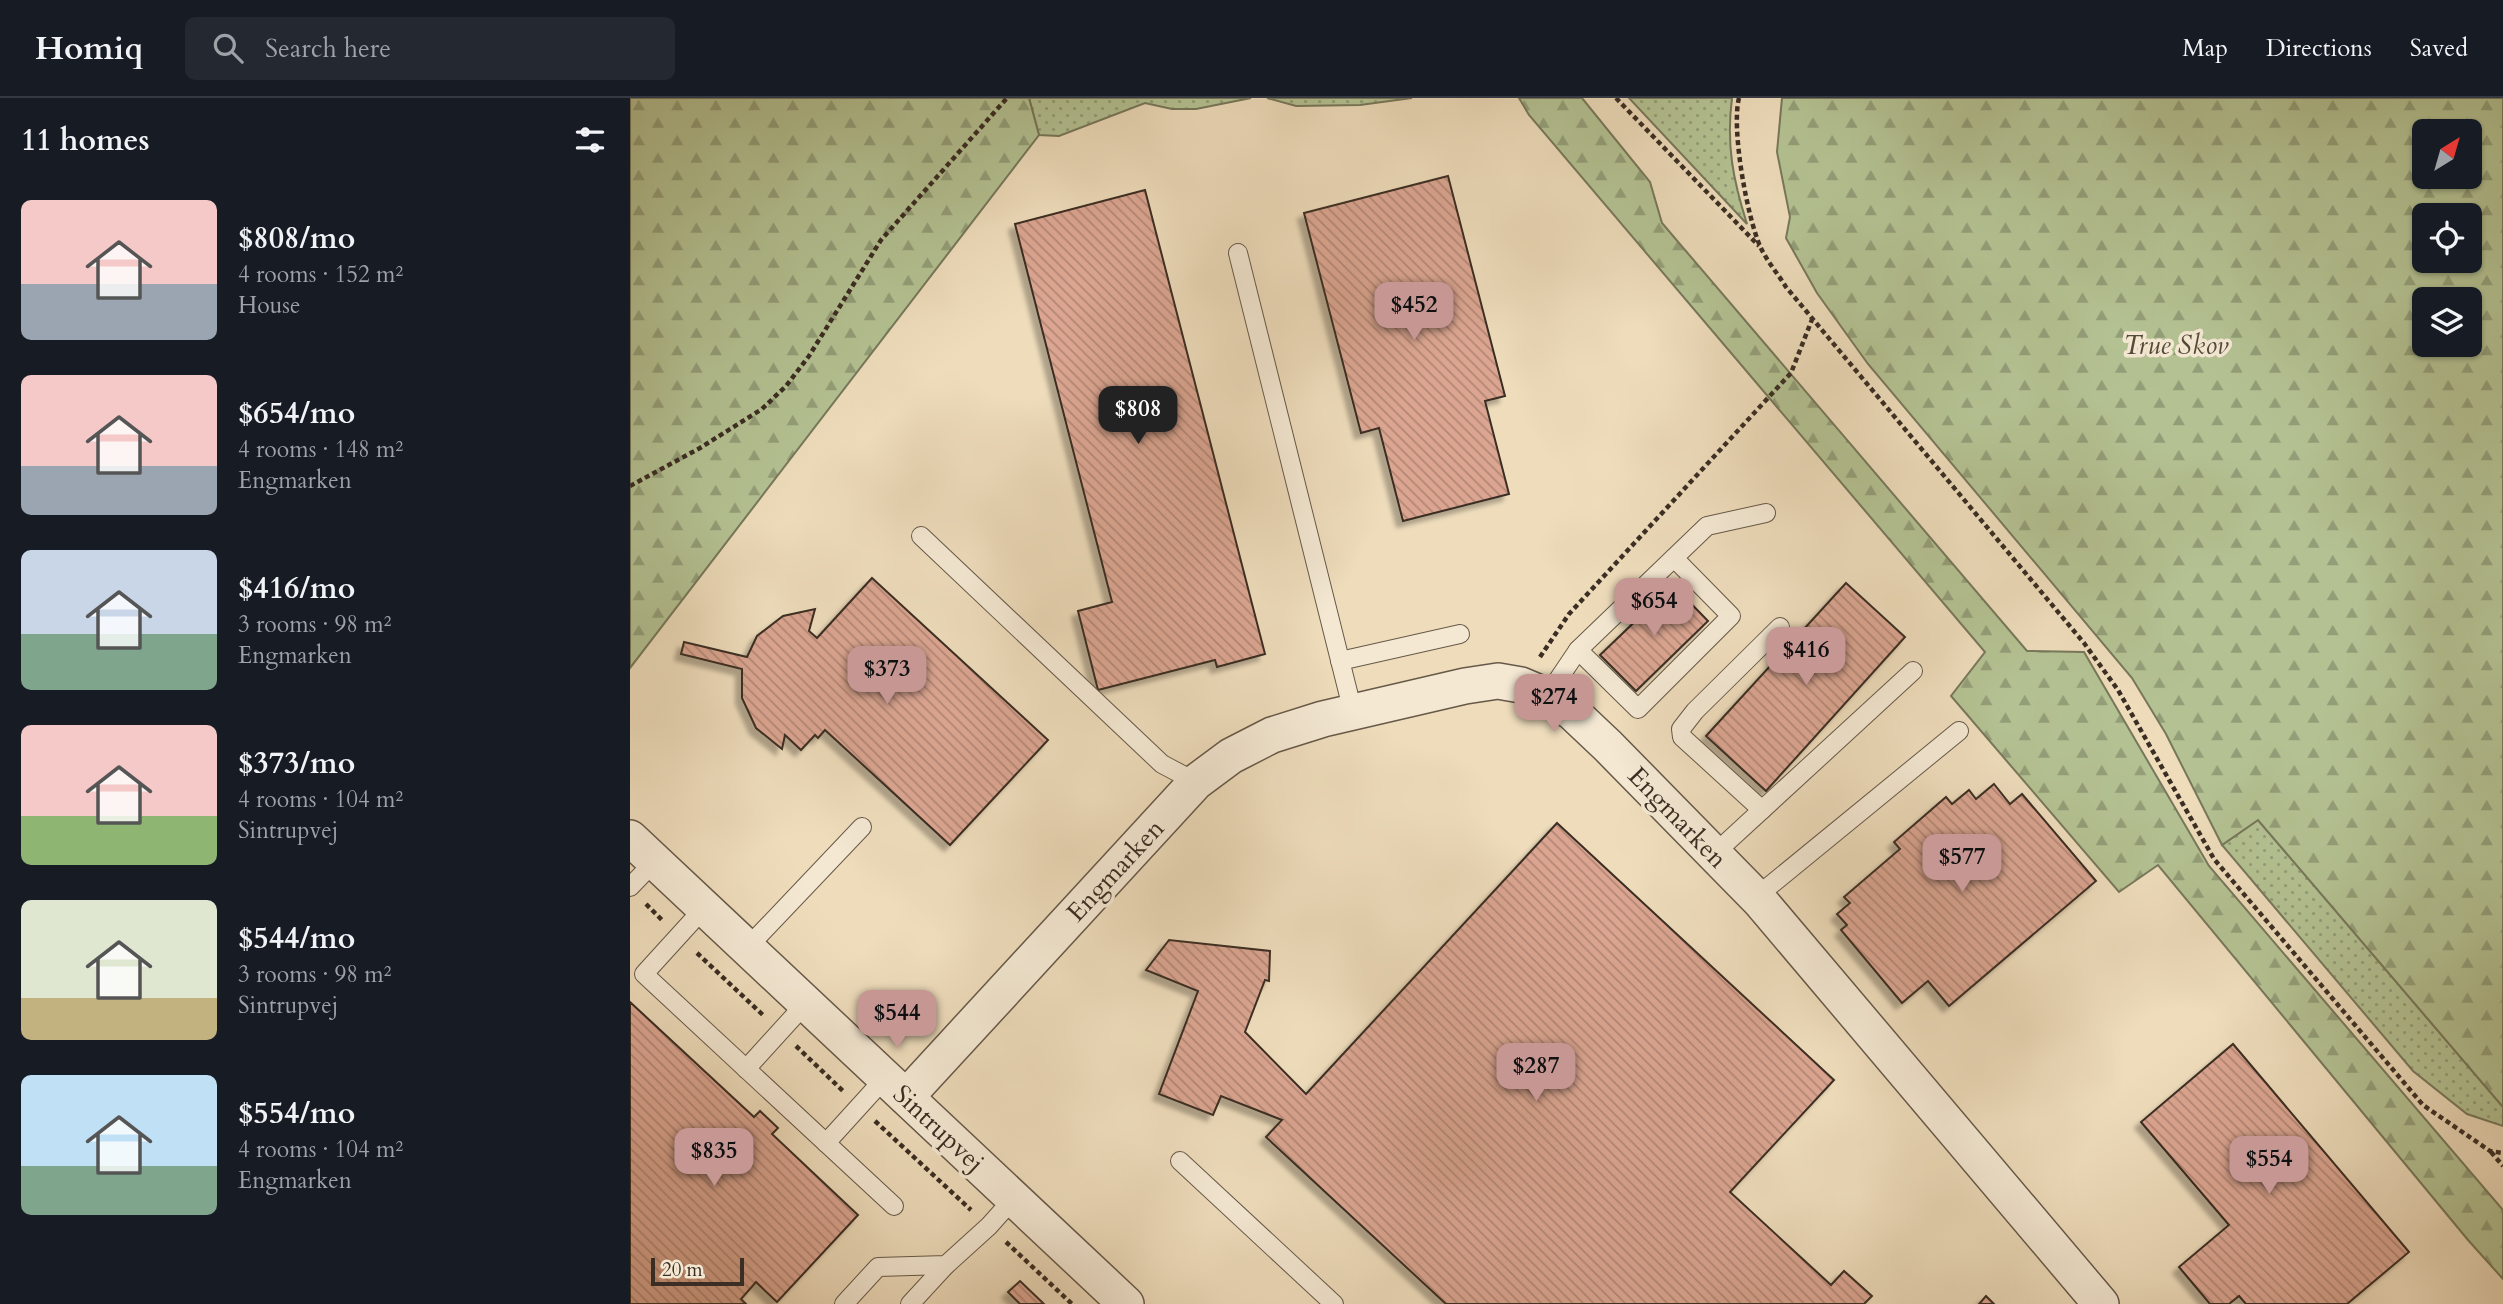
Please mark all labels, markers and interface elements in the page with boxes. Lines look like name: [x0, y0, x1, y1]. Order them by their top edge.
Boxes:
search box: [185, 17, 675, 80]
text: Homiq: [35, 26, 143, 71]
icon: search: [209, 29, 247, 67]
text: Search here: [265, 31, 391, 66]
text: Map: [2182, 32, 2228, 65]
text: Directions: [2266, 32, 2372, 65]
text: Saved: [2410, 32, 2468, 65]
north arrow: [2412, 119, 2482, 189]
map controls: [2412, 119, 2482, 357]
text: 11 homes: [21, 120, 150, 161]
icon: filters: [571, 121, 609, 159]
button: locate: [2412, 203, 2482, 273]
text: $808/mo: [238, 218, 355, 259]
icon: home: [77, 228, 161, 312]
text: 4 rooms · 152 m²: [238, 259, 403, 290]
pin: $452: [1373, 282, 1455, 342]
button: layers: [2412, 287, 2482, 357]
text: $452: [1390, 289, 1438, 320]
text: House: [238, 290, 300, 321]
park label: True Skov: [2124, 328, 2229, 363]
pin: $808: [1097, 386, 1179, 446]
text: $654/mo: [238, 393, 355, 434]
text: $808: [1114, 393, 1162, 424]
icon: home: [77, 403, 161, 487]
text: 4 rooms · 148 m²: [238, 434, 403, 465]
text: Engmarken: [238, 465, 352, 496]
text: $416/mo: [238, 568, 355, 609]
icon: home: [77, 578, 161, 662]
pin: $654: [1613, 578, 1695, 638]
text: $654: [1630, 585, 1678, 616]
text: 3 rooms · 98 m²: [238, 609, 391, 640]
pin: $416: [1765, 628, 1847, 687]
text: $416: [1782, 634, 1830, 665]
text: Engmarken: [238, 640, 352, 671]
pin: $373: [846, 646, 928, 706]
text: $373: [863, 653, 911, 684]
pin: $274: [1513, 674, 1595, 734]
text: $274: [1530, 681, 1578, 712]
text: $373/mo: [238, 743, 355, 784]
icon: home: [77, 753, 161, 837]
street label: Engmarken: [1620, 759, 1735, 876]
text: 4 rooms · 104 m²: [238, 784, 403, 815]
street label: Engmarken: [1059, 811, 1172, 929]
text: Sintrupvej: [238, 815, 338, 846]
pin: $577: [1921, 834, 2003, 894]
text: $577: [1938, 841, 1986, 872]
text: $544/mo: [238, 918, 355, 959]
icon: home: [77, 928, 161, 1012]
text: 3 rooms · 98 m²: [238, 959, 391, 990]
text: Sintrupvej: [238, 990, 338, 1021]
pin: $544: [856, 990, 938, 1050]
text: $544: [873, 997, 921, 1028]
pin: $287: [1495, 1044, 1577, 1103]
text: $287: [1512, 1050, 1560, 1081]
street label: Sintrupvej: [885, 1077, 992, 1180]
text: $554/mo: [238, 1093, 355, 1134]
icon: home: [77, 1103, 161, 1187]
pin: $835: [673, 1128, 755, 1188]
text: 4 rooms · 104 m²: [238, 1134, 403, 1165]
text: $835: [690, 1135, 738, 1166]
pin: $554: [2228, 1136, 2310, 1196]
text: $554: [2245, 1143, 2293, 1174]
text: Engmarken: [238, 1165, 352, 1196]
scale bar: [651, 1255, 744, 1287]
text: 20 m: [662, 1257, 703, 1283]

